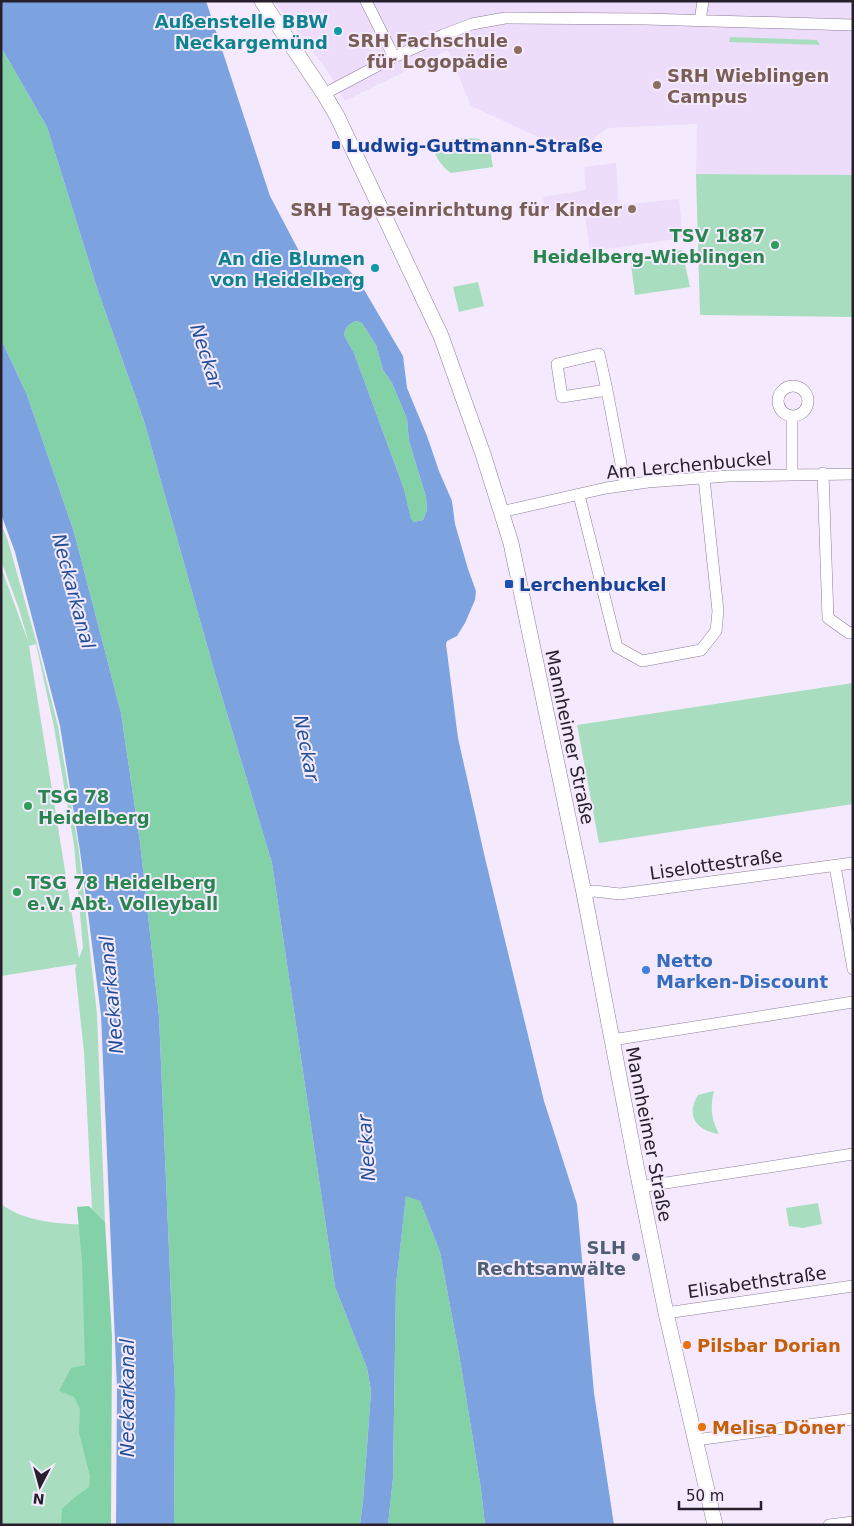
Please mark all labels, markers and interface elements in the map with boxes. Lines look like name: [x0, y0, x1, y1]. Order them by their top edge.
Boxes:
place label: Außenstelle BBW Neckargemünd: [155, 11, 328, 53]
marker: Außenstelle BBW Neckargemünd: [332, 25, 344, 37]
place label: SRH Fachschule für Logopädie: [348, 30, 508, 72]
marker: SRH Fachschule für Logopädie: [512, 44, 524, 56]
place label: SRH Wieblingen Campus: [667, 65, 829, 107]
marker: SRH Wieblingen Campus: [651, 79, 663, 91]
place label: Ludwig-Guttmann-Straße: [346, 135, 603, 156]
marker: Ludwig-Guttmann-Straße: [330, 139, 342, 151]
place label: SRH Tageseinrichtung für Kinder: [290, 199, 622, 220]
marker: SRH Tageseinrichtung für Kinder: [626, 203, 638, 215]
place label: TSV 1887 Heidelberg-Wieblingen: [533, 225, 765, 267]
marker: TSV 1887 Heidelberg-Wieblingen: [769, 239, 781, 251]
place label: An die Blumen von Heidelberg: [210, 248, 365, 290]
marker: An die Blumen von Heidelberg: [369, 262, 381, 274]
water label: Neckar: [186, 321, 228, 392]
street label: Am Lerchenbuckel: [606, 447, 772, 483]
water label: Neckarkanal: [48, 531, 100, 652]
place label: Lerchenbuckel: [519, 574, 666, 595]
marker: Lerchenbuckel: [503, 578, 515, 590]
street label: Mannheimer Straße: [541, 648, 599, 826]
water label: Neckar: [290, 713, 324, 784]
place label: TSG 78 Heidelberg: [38, 786, 150, 828]
marker: TSG 78 Heidelberg: [22, 800, 34, 812]
street label: Liselottestraße: [648, 844, 784, 884]
place label: TSG 78 Heidelberg e.V. Abt. Volleyball: [27, 872, 218, 914]
marker: TSG 78 Heidelberg e.V. Abt. Volleyball: [11, 886, 23, 898]
water label: Neckarkanal: [95, 934, 127, 1055]
place label: Netto Marken-Discount: [656, 950, 828, 992]
marker: Netto Marken-Discount: [640, 964, 652, 976]
street label: Mannheimer Straße: [622, 1045, 676, 1223]
water label: Neckar: [353, 1113, 379, 1182]
place label: SLH Rechtsanwälte: [476, 1237, 626, 1279]
marker: SLH Rechtsanwälte: [630, 1251, 642, 1263]
street label: Elisabethstraße: [686, 1262, 828, 1302]
place label: Pilsbar Dorian: [697, 1335, 841, 1356]
water label: Neckarkanal: [116, 1338, 138, 1457]
marker: Pilsbar Dorian: [681, 1339, 693, 1351]
place label: Melisa Döner: [712, 1417, 845, 1438]
marker: Melisa Döner: [696, 1421, 708, 1433]
north arrow: [15, 1461, 65, 1511]
scale bar: [679, 1478, 762, 1510]
text: 50 m: [686, 1487, 724, 1505]
text: N: [32, 1490, 45, 1507]

